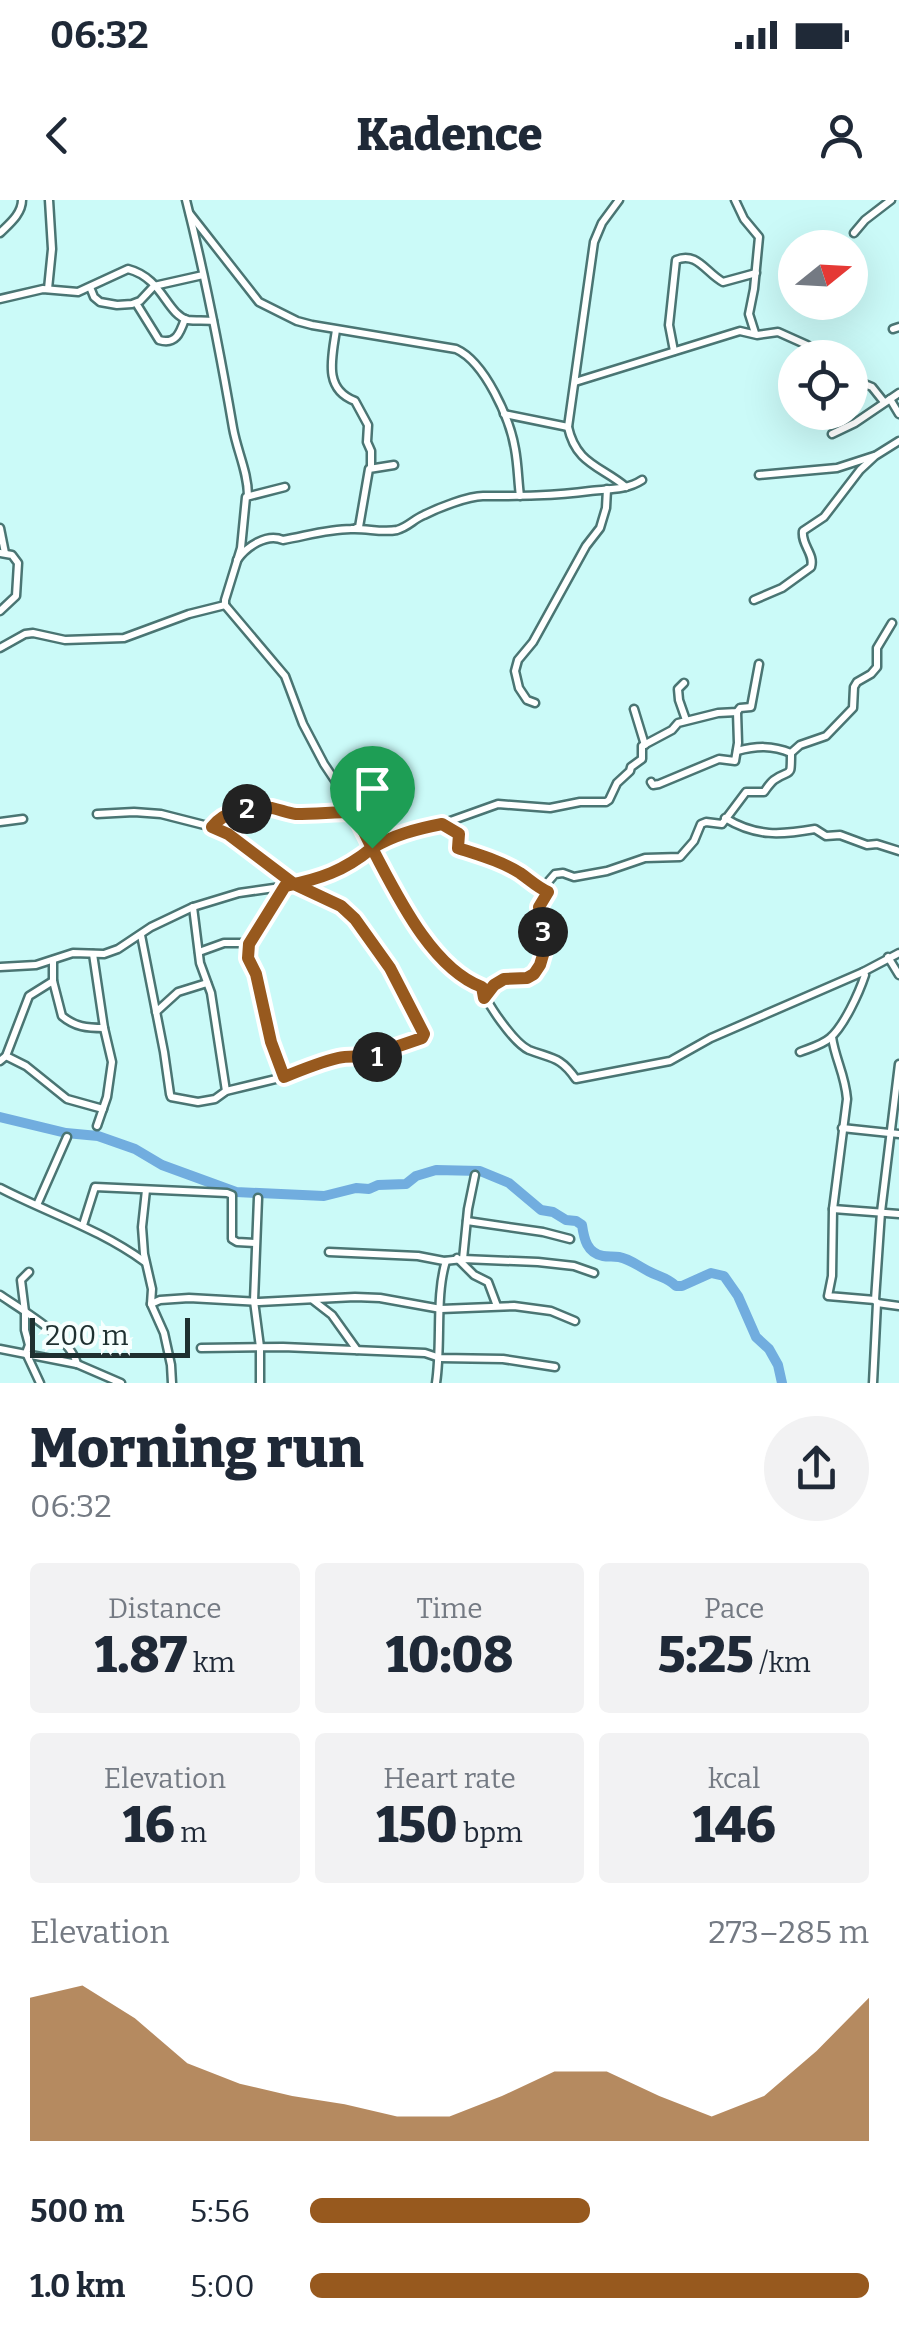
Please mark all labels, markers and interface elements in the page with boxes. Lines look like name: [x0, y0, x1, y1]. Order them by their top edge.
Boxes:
text: 06:32: [50, 12, 149, 58]
icon: back: [30, 108, 85, 163]
text: Kadence: [357, 108, 542, 162]
icon: person: [814, 108, 869, 163]
north arrow: [778, 230, 868, 320]
map controls: [778, 230, 868, 430]
button: locate: [778, 340, 868, 430]
pin: [330, 746, 415, 849]
icon: arrive: [345, 761, 400, 816]
pin: 2: [222, 784, 272, 834]
text: 2: [239, 792, 255, 825]
pin: 3: [518, 907, 568, 957]
text: 3: [535, 915, 551, 948]
pin: 1: [352, 1032, 402, 1082]
text: 1: [371, 1040, 383, 1073]
scale bar: [30, 1313, 190, 1358]
text: 200 m: [45, 1319, 128, 1352]
text: Morning run: [30, 1416, 364, 1482]
button: share: [764, 1416, 869, 1521]
text: 06:32: [30, 1487, 112, 1525]
text: Distance: [108, 1592, 222, 1625]
text: Time: [416, 1592, 483, 1625]
text: Pace: [704, 1592, 764, 1625]
text: 1.87: [95, 1625, 187, 1685]
text: 10:08: [386, 1625, 513, 1685]
text: 5:25: [658, 1625, 754, 1685]
text: km: [187, 1646, 235, 1679]
text: /km: [754, 1646, 811, 1679]
text: Elevation: [104, 1762, 226, 1795]
text: Heart rate: [383, 1762, 516, 1795]
text: kcal: [708, 1762, 760, 1795]
text: 16: [123, 1795, 175, 1855]
text: 150: [376, 1795, 458, 1855]
text: 146: [693, 1795, 776, 1855]
text: m: [175, 1816, 207, 1849]
text: bpm: [458, 1816, 523, 1849]
text: Elevation: [30, 1913, 170, 1951]
text: 273–285 m: [708, 1913, 869, 1951]
text: 500 m: [30, 2192, 124, 2230]
text: 5:56: [190, 2192, 250, 2230]
text: 1.0 km: [30, 2267, 125, 2305]
text: 5:00: [190, 2267, 255, 2305]

